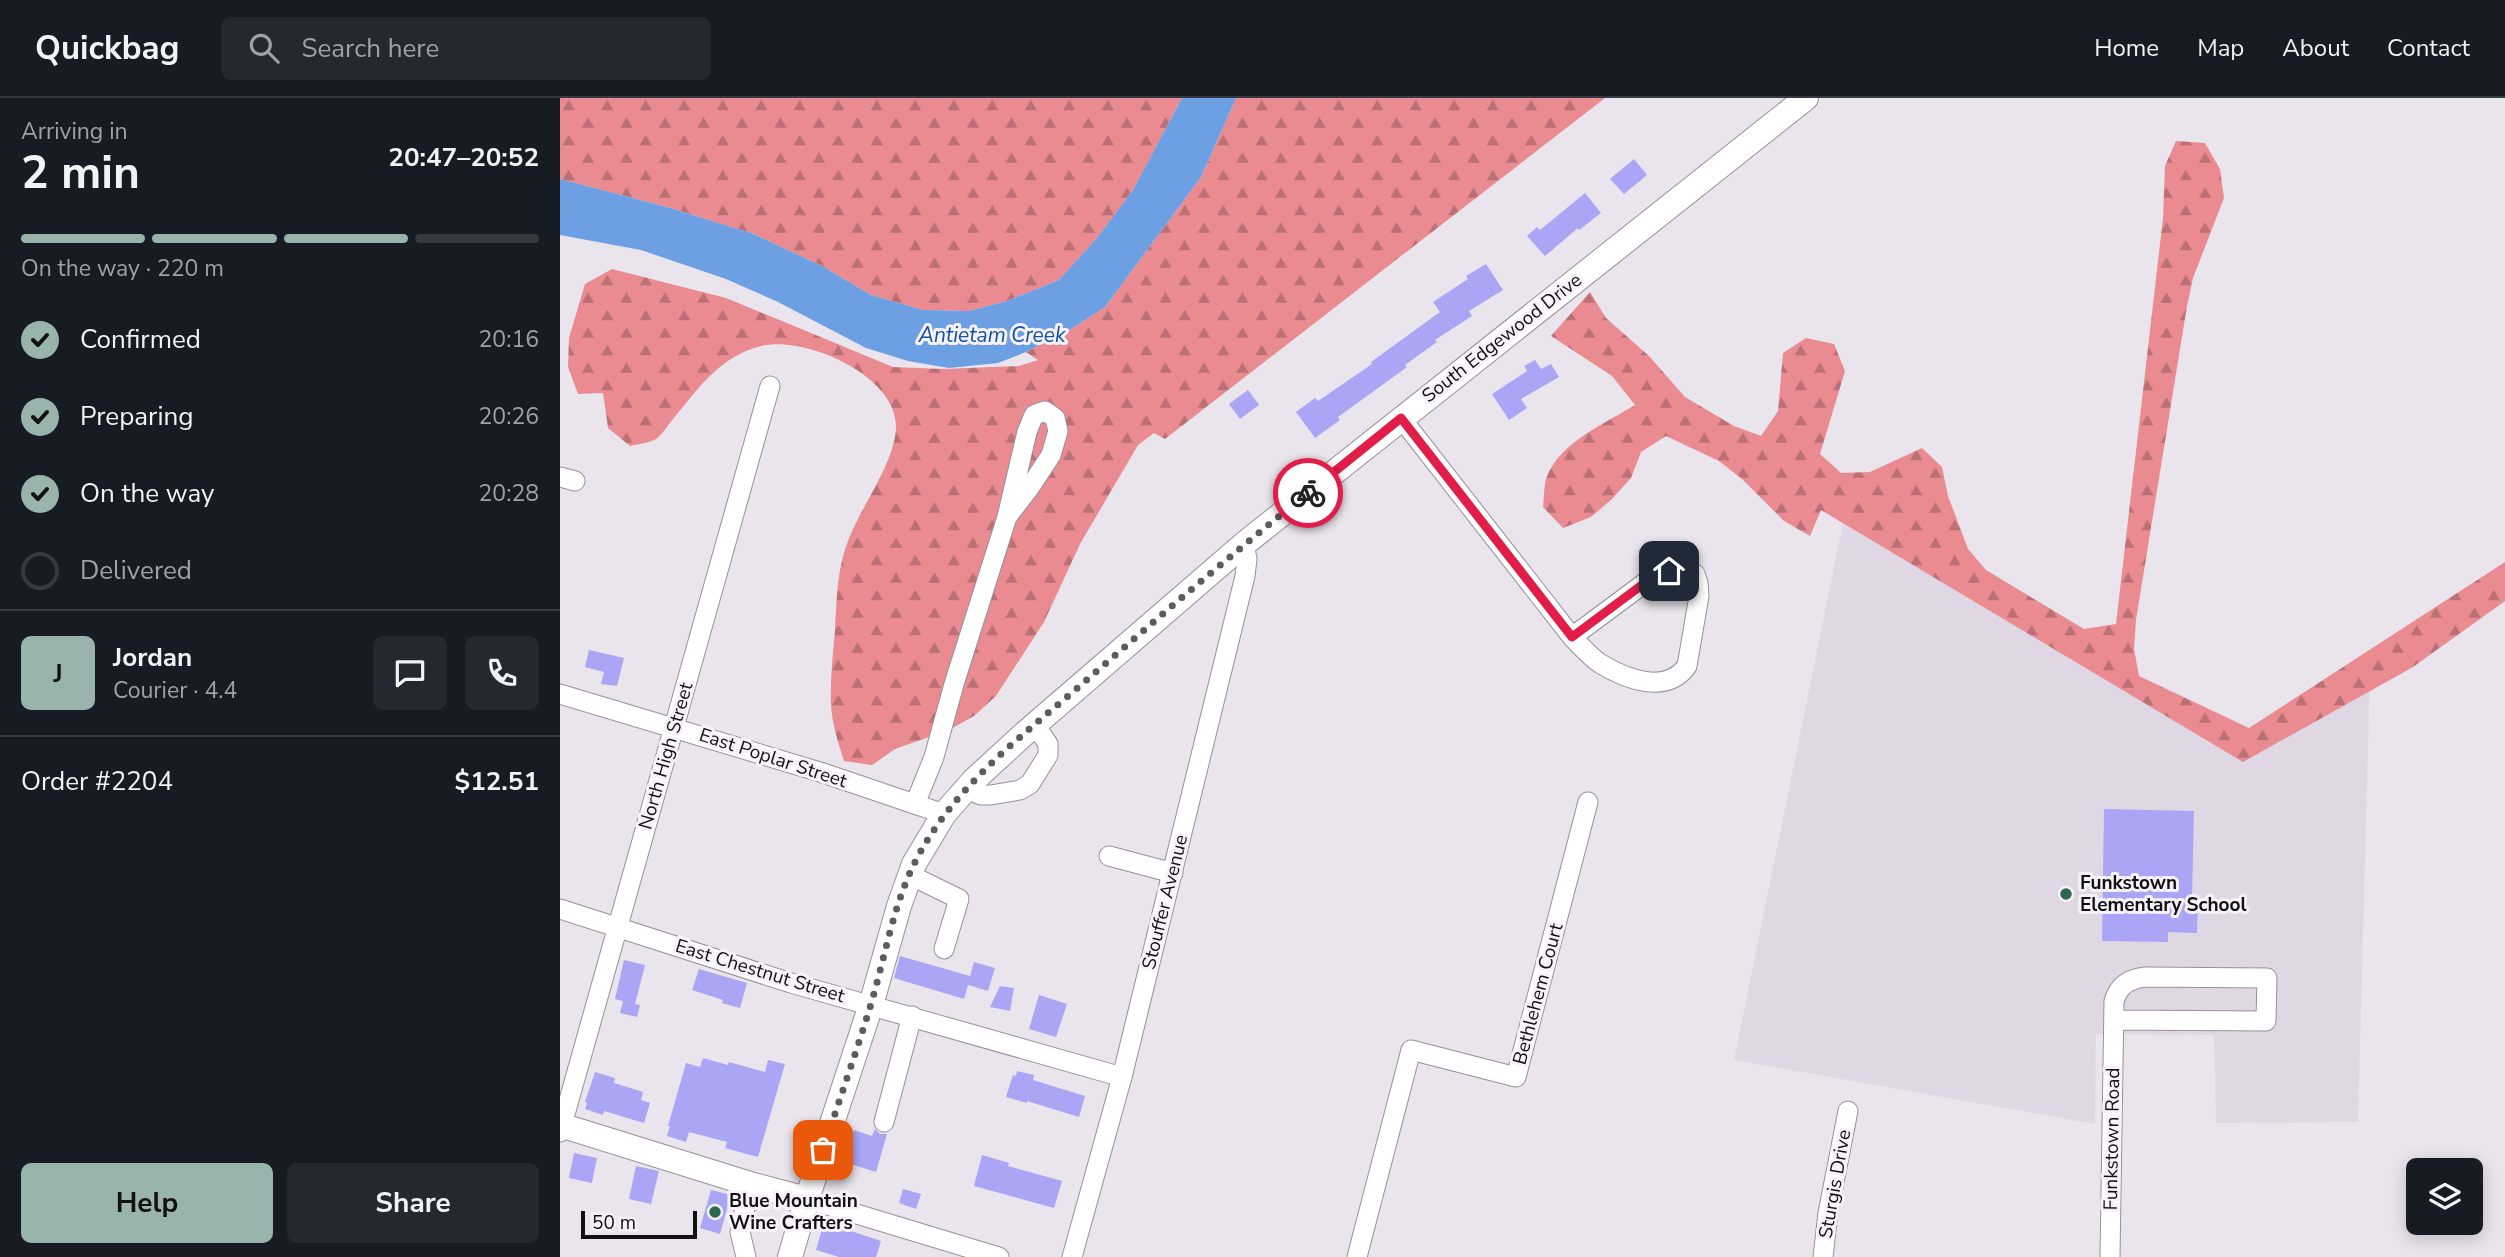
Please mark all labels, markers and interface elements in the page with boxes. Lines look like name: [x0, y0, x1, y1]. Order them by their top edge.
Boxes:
search box: [221, 17, 711, 80]
text: Quickbag: [35, 26, 179, 71]
icon: search: [245, 29, 283, 67]
text: Search here: [301, 31, 439, 66]
text: Home: [2094, 32, 2159, 64]
text: Map: [2197, 32, 2244, 64]
text: About: [2282, 32, 2349, 64]
text: Contact: [2387, 32, 2470, 64]
text: Arriving in: [21, 116, 128, 147]
text: 20:47–20:52: [388, 140, 539, 175]
text: 2 min: [21, 141, 140, 204]
text: On the way · 220 m: [21, 253, 224, 284]
street label: South Edgewood Drive: [1417, 267, 1587, 409]
icon: check: [21, 321, 59, 359]
water label: Antietam Creek: [918, 321, 1066, 349]
text: Confirmed: [80, 322, 201, 357]
text: 20:16: [479, 324, 539, 355]
icon: check: [21, 398, 59, 436]
text: Preparing: [80, 399, 193, 434]
text: 20:26: [479, 401, 539, 432]
courier: [1273, 458, 1343, 528]
icon: bike: [1289, 474, 1327, 512]
icon: check: [21, 475, 59, 513]
text: On the way: [80, 476, 214, 511]
text: 20:28: [479, 478, 539, 509]
pin: [1639, 541, 1699, 601]
icon: home: [1650, 552, 1688, 590]
text: Delivered: [80, 553, 192, 588]
button: chat: [373, 636, 447, 710]
button: phone: [465, 636, 539, 710]
text: Jordan: [113, 640, 192, 675]
text: J: [53, 656, 63, 691]
text: Courier · 4.4: [113, 675, 237, 706]
street label: North High Street: [633, 679, 700, 833]
street label: East Poplar Street: [696, 722, 851, 794]
text: Order #2204: [21, 764, 173, 799]
text: $12.51: [455, 764, 539, 799]
street label: Stouffer Avenue: [1136, 832, 1194, 972]
place label: Funkstown Elementary School: [2080, 870, 2247, 918]
marker: Funkstown Elementary School: [2058, 886, 2074, 902]
street label: Bethlehem Court: [1507, 920, 1569, 1068]
street label: East Chestnut Street: [672, 933, 848, 1009]
street label: Funkstown Road: [2098, 1067, 2126, 1211]
pin: [793, 1120, 853, 1180]
street label: Sturgis Drive: [1813, 1127, 1857, 1241]
icon: bag: [804, 1131, 842, 1169]
map controls: [2406, 1158, 2483, 1235]
button: layers: [2406, 1158, 2483, 1235]
button: Help: [21, 1163, 273, 1243]
button: Share: [287, 1163, 539, 1243]
place label: Blue Mountain Wine Crafters: [729, 1188, 858, 1236]
marker: Blue Mountain Wine Crafters: [707, 1204, 723, 1220]
scale bar: [581, 1208, 696, 1240]
text: 50 m: [592, 1210, 636, 1236]

